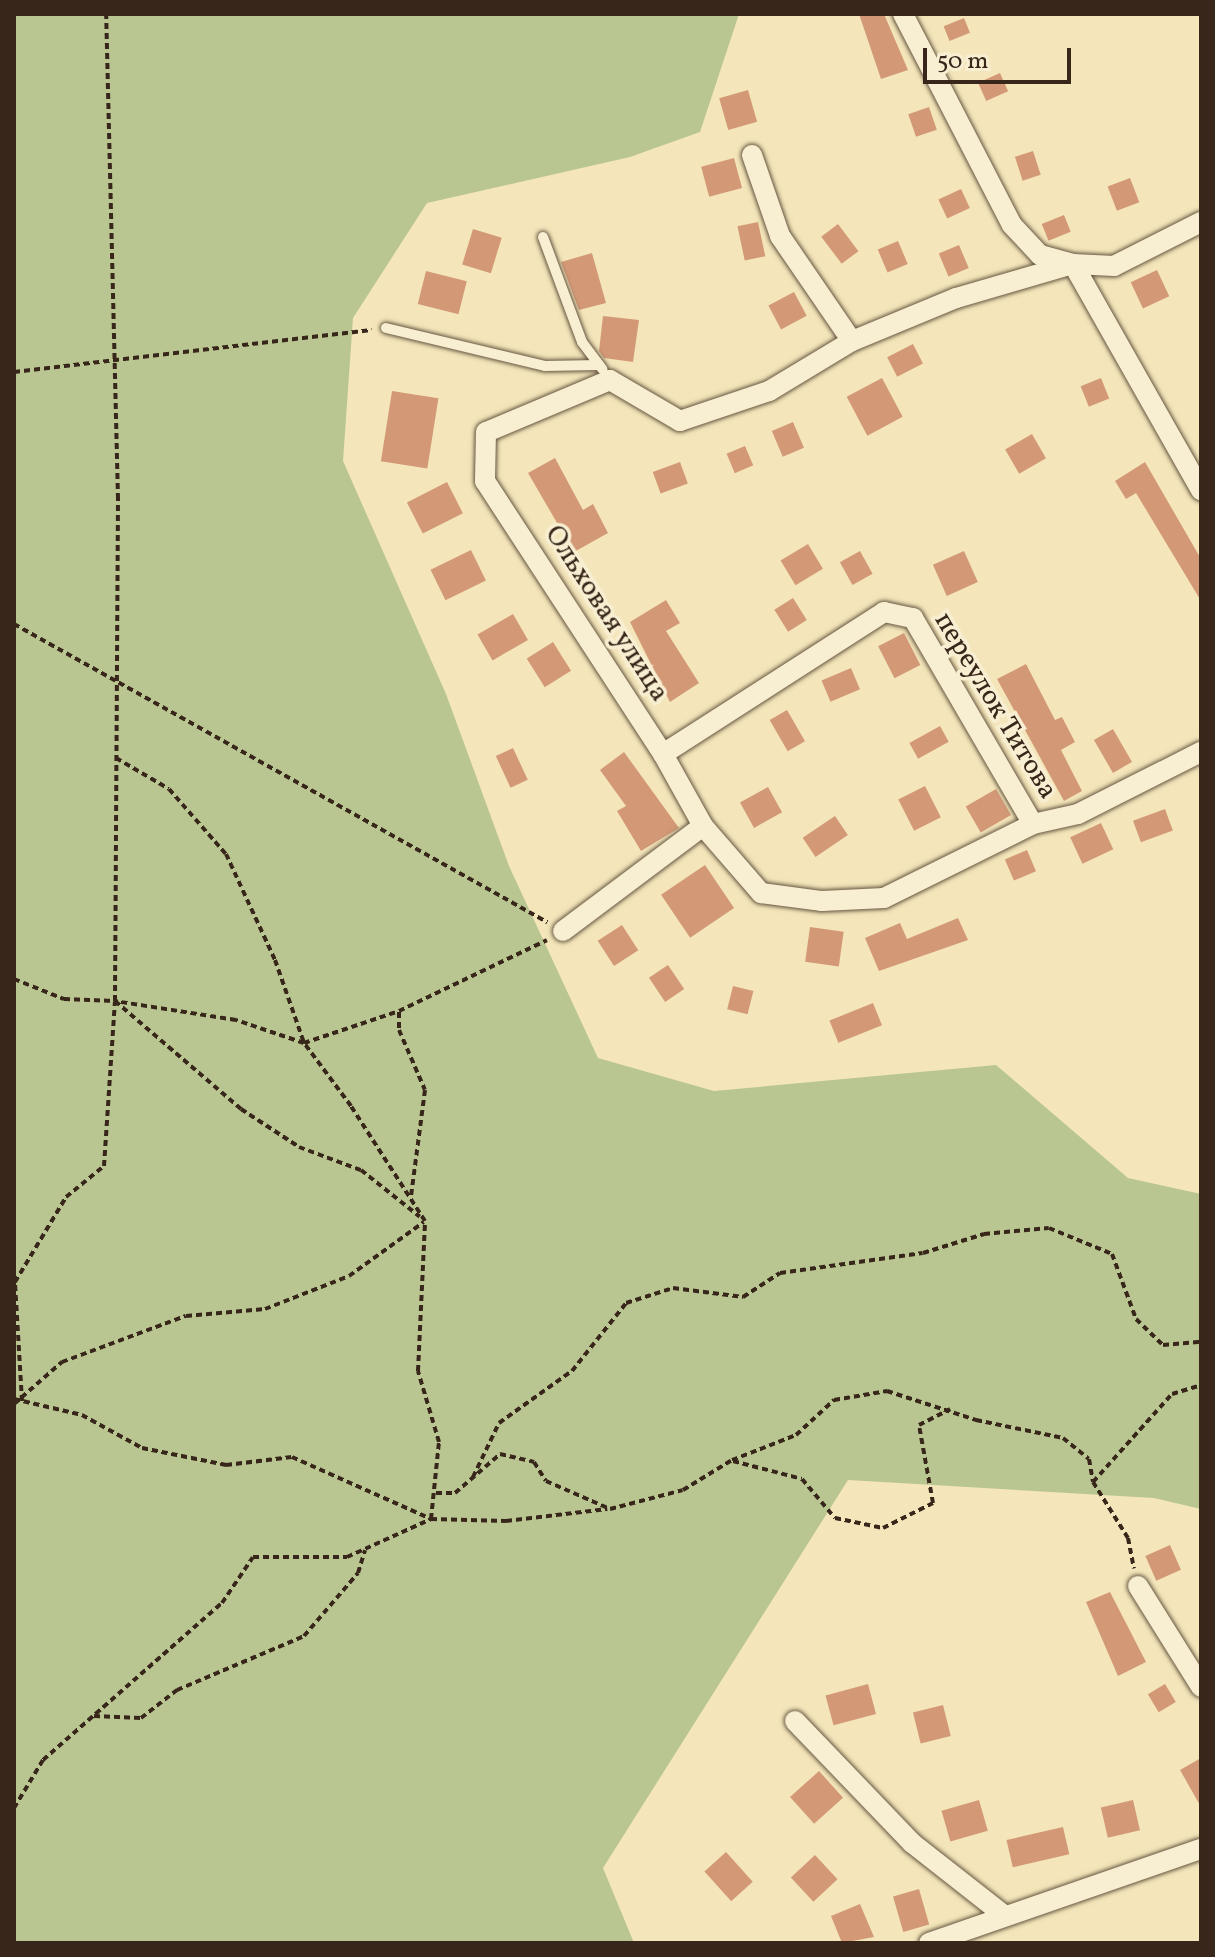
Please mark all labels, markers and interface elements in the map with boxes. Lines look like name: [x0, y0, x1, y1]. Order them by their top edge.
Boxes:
scale bar: [927, 32, 1075, 82]
text: 50 m: [937, 45, 989, 79]
street label: Ольховая улица: [536, 519, 676, 709]
street label: переулок Титова: [926, 606, 1064, 806]

